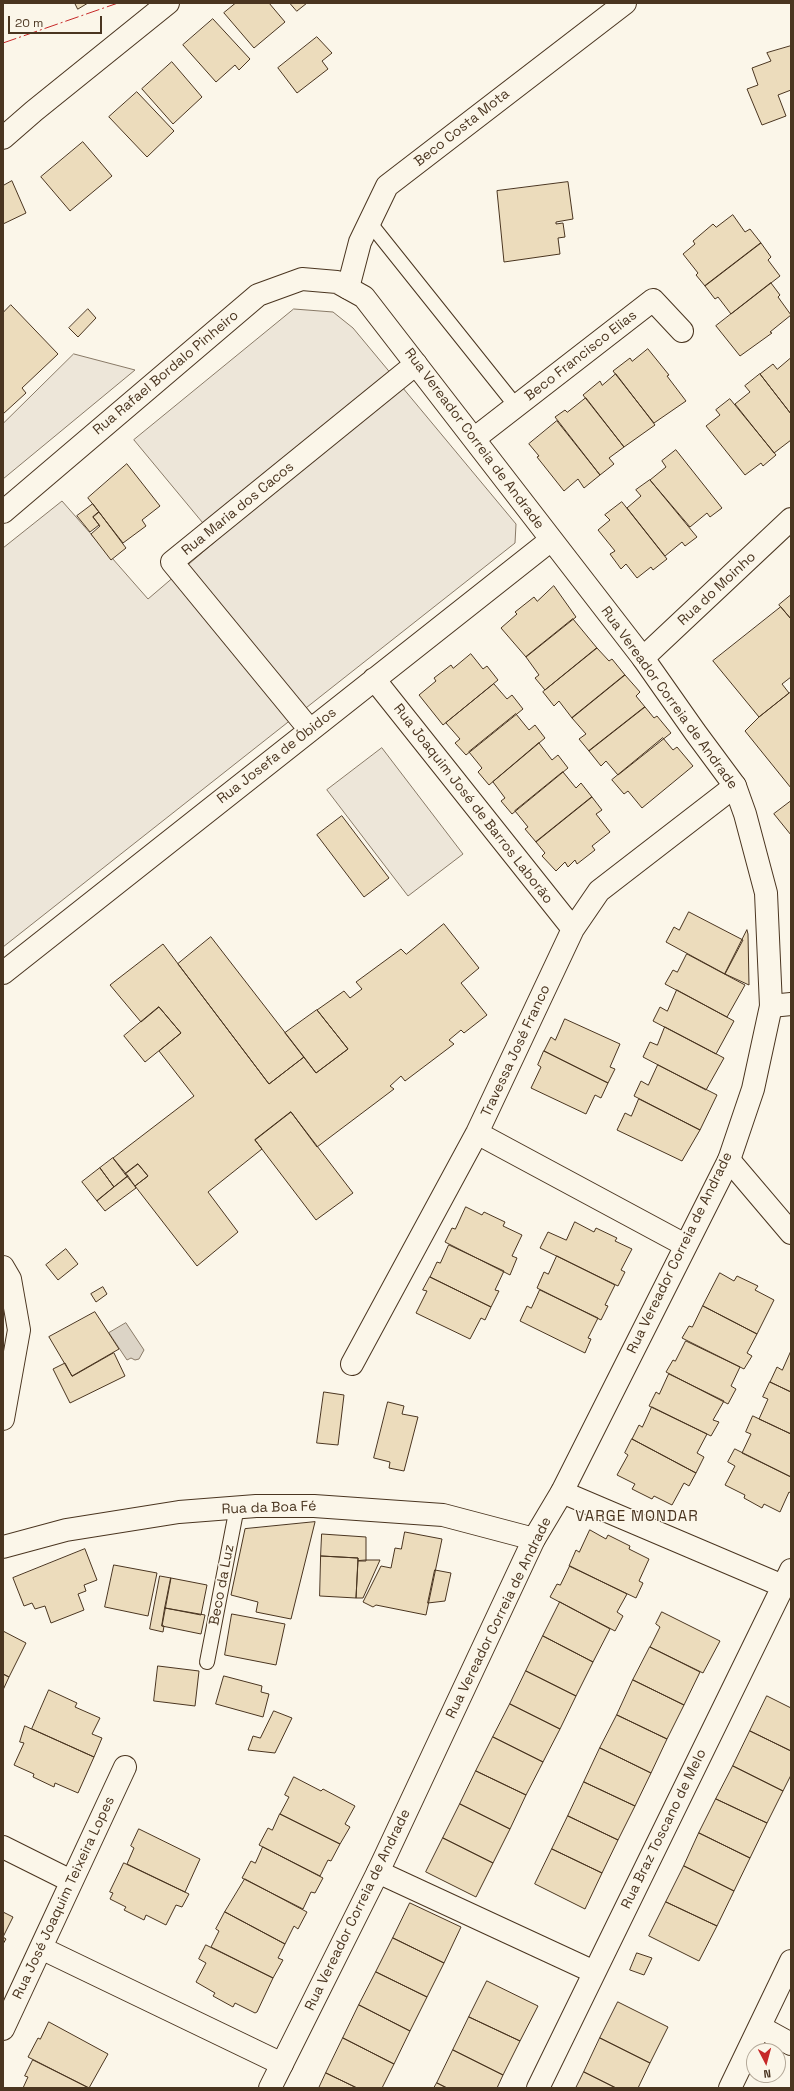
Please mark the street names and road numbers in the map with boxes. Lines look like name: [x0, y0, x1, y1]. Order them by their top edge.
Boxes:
street label: Beco Costa Mota: [411, 86, 513, 170]
street label: Rua Rafael Bordalo Pinheiro: [90, 307, 242, 439]
street label: Beco Francisco Elias: [522, 307, 640, 405]
street label: Rua Vereador Correia de Andrade: [400, 345, 548, 533]
street label: Rua Maria dos Cacos: [179, 459, 297, 559]
street label: Rua do Moinho: [675, 549, 759, 629]
street label: Rua Vereador Correia de Andrade: [597, 603, 741, 793]
street label: Rua Joaquim José de Barros Laborão: [390, 701, 556, 907]
street label: Rua Josefa de Óbidos: [214, 704, 340, 808]
street label: Travessa José Franco: [478, 982, 554, 1120]
street label: Rua Vereador Correia de Andrade: [624, 1150, 736, 1356]
street label: Rua da Boa Fé: [221, 1498, 317, 1518]
street label: Rua Vereador Correia de Andrade: [443, 1515, 555, 1721]
street label: Beco da Luz: [206, 1543, 238, 1627]
street label: Rua Braz Toscano de Melo: [618, 1746, 710, 1912]
street label: Rua José Joaquim Teixeira Lopes: [10, 1794, 118, 2002]
street label: Rua Vereador Correia de Andrade: [302, 1807, 414, 2013]

